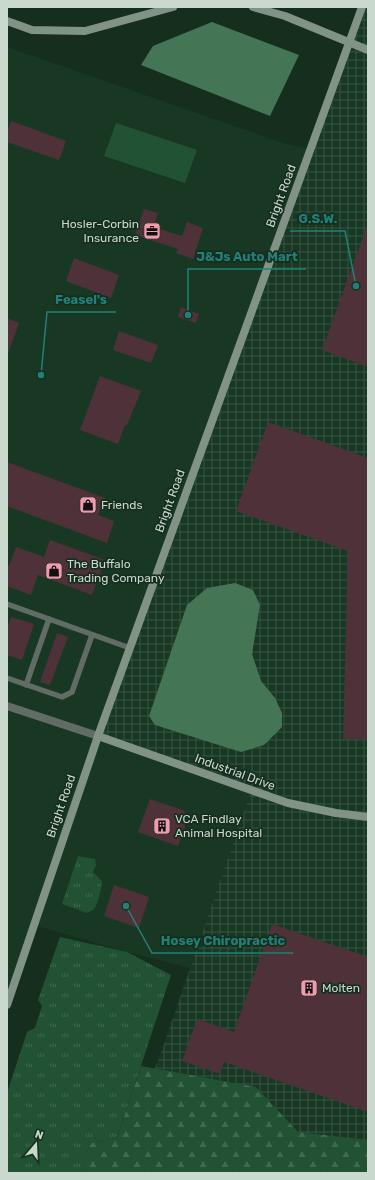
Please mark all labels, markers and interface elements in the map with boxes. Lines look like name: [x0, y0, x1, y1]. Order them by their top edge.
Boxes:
street label: Bright Road: [263, 163, 299, 229]
callout: G.S.W.: [290, 206, 345, 231]
text: G.S.W.: [298, 211, 338, 226]
place label: Hosler-Corbin Insurance: [61, 217, 139, 245]
office icon: Hosler-Corbin Insurance: [142, 221, 162, 241]
callout: J&Js Auto Mart: [188, 244, 306, 269]
text: J&Js Auto Mart: [196, 249, 298, 264]
callout: Feasel's: [47, 287, 116, 312]
text: Feasel's: [55, 292, 107, 307]
street label: Bright Road: [152, 468, 188, 534]
shop icon: Friends: [78, 495, 98, 515]
place label: Friends: [101, 498, 143, 512]
place label: The Buffalo Trading Company: [67, 557, 165, 585]
shop icon: The Buffalo Trading Company: [44, 561, 64, 581]
street label: Industrial Drive: [193, 751, 277, 793]
street label: Bright Road: [44, 773, 78, 839]
place label: VCA Findlay Animal Hospital: [175, 812, 262, 840]
building icon: VCA Findlay Animal Hospital: [152, 816, 172, 836]
callout: Hosey Chiropractic: [152, 928, 293, 953]
text: Hosey Chiropractic: [161, 933, 285, 948]
building icon: Molten: [299, 978, 319, 998]
place label: Molten: [322, 981, 360, 995]
north arrow: [16, 1124, 56, 1164]
text: N: [33, 1128, 45, 1142]

